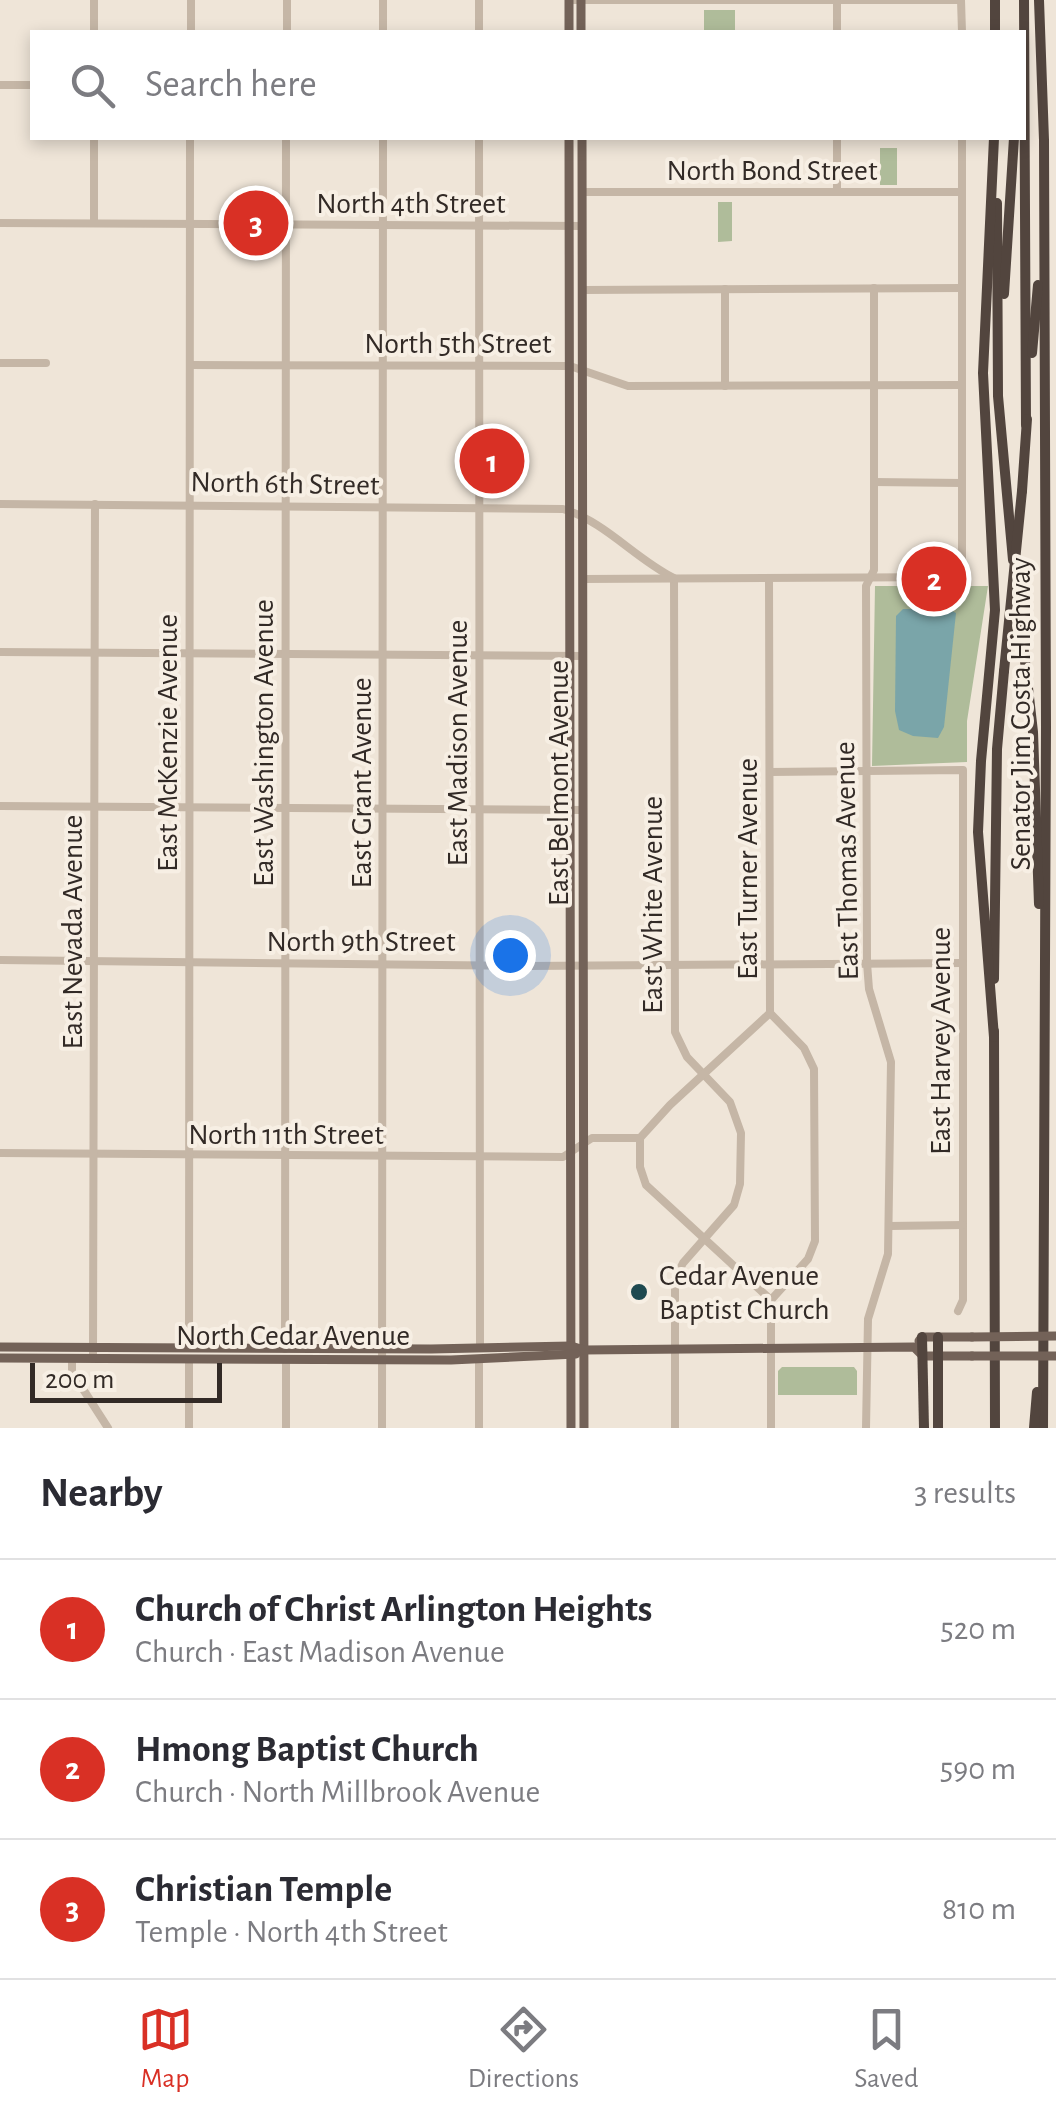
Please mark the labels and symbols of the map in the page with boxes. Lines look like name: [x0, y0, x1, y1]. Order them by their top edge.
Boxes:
street label: North Bond Street: [667, 156, 878, 186]
pin: 3: [224, 186, 288, 260]
street label: North 4th Street: [316, 189, 506, 219]
street label: North 5th Street: [364, 329, 552, 359]
pin: 1: [460, 424, 524, 498]
street label: North 6th Street: [190, 467, 380, 501]
pin: 2: [902, 542, 966, 616]
street label: Senator Jim Costa Highway: [1006, 557, 1036, 871]
street label: East Washington Avenue: [249, 599, 279, 887]
street label: East McKenzie Avenue: [153, 614, 183, 872]
street label: East Madison Avenue: [443, 620, 473, 866]
street label: East Belmont Avenue: [544, 660, 574, 906]
street label: East Grant Avenue: [347, 677, 377, 889]
street label: East Thomas Avenue: [830, 741, 864, 981]
street label: East Turner Avenue: [733, 758, 763, 980]
street label: East White Avenue: [638, 796, 668, 1014]
street label: East Nevada Avenue: [58, 815, 88, 1049]
street label: North 9th Street: [267, 927, 456, 957]
street label: East Harvey Avenue: [926, 927, 956, 1155]
your location: [485, 930, 536, 981]
street label: North 11th Street: [188, 1120, 384, 1150]
place label: Cedar Avenue Baptist Church: [659, 1261, 830, 1325]
marker: Cedar Avenue Baptist Church: [628, 1281, 650, 1303]
street label: North Cedar Avenue: [176, 1321, 410, 1351]
scale bar: [30, 1358, 222, 1402]

